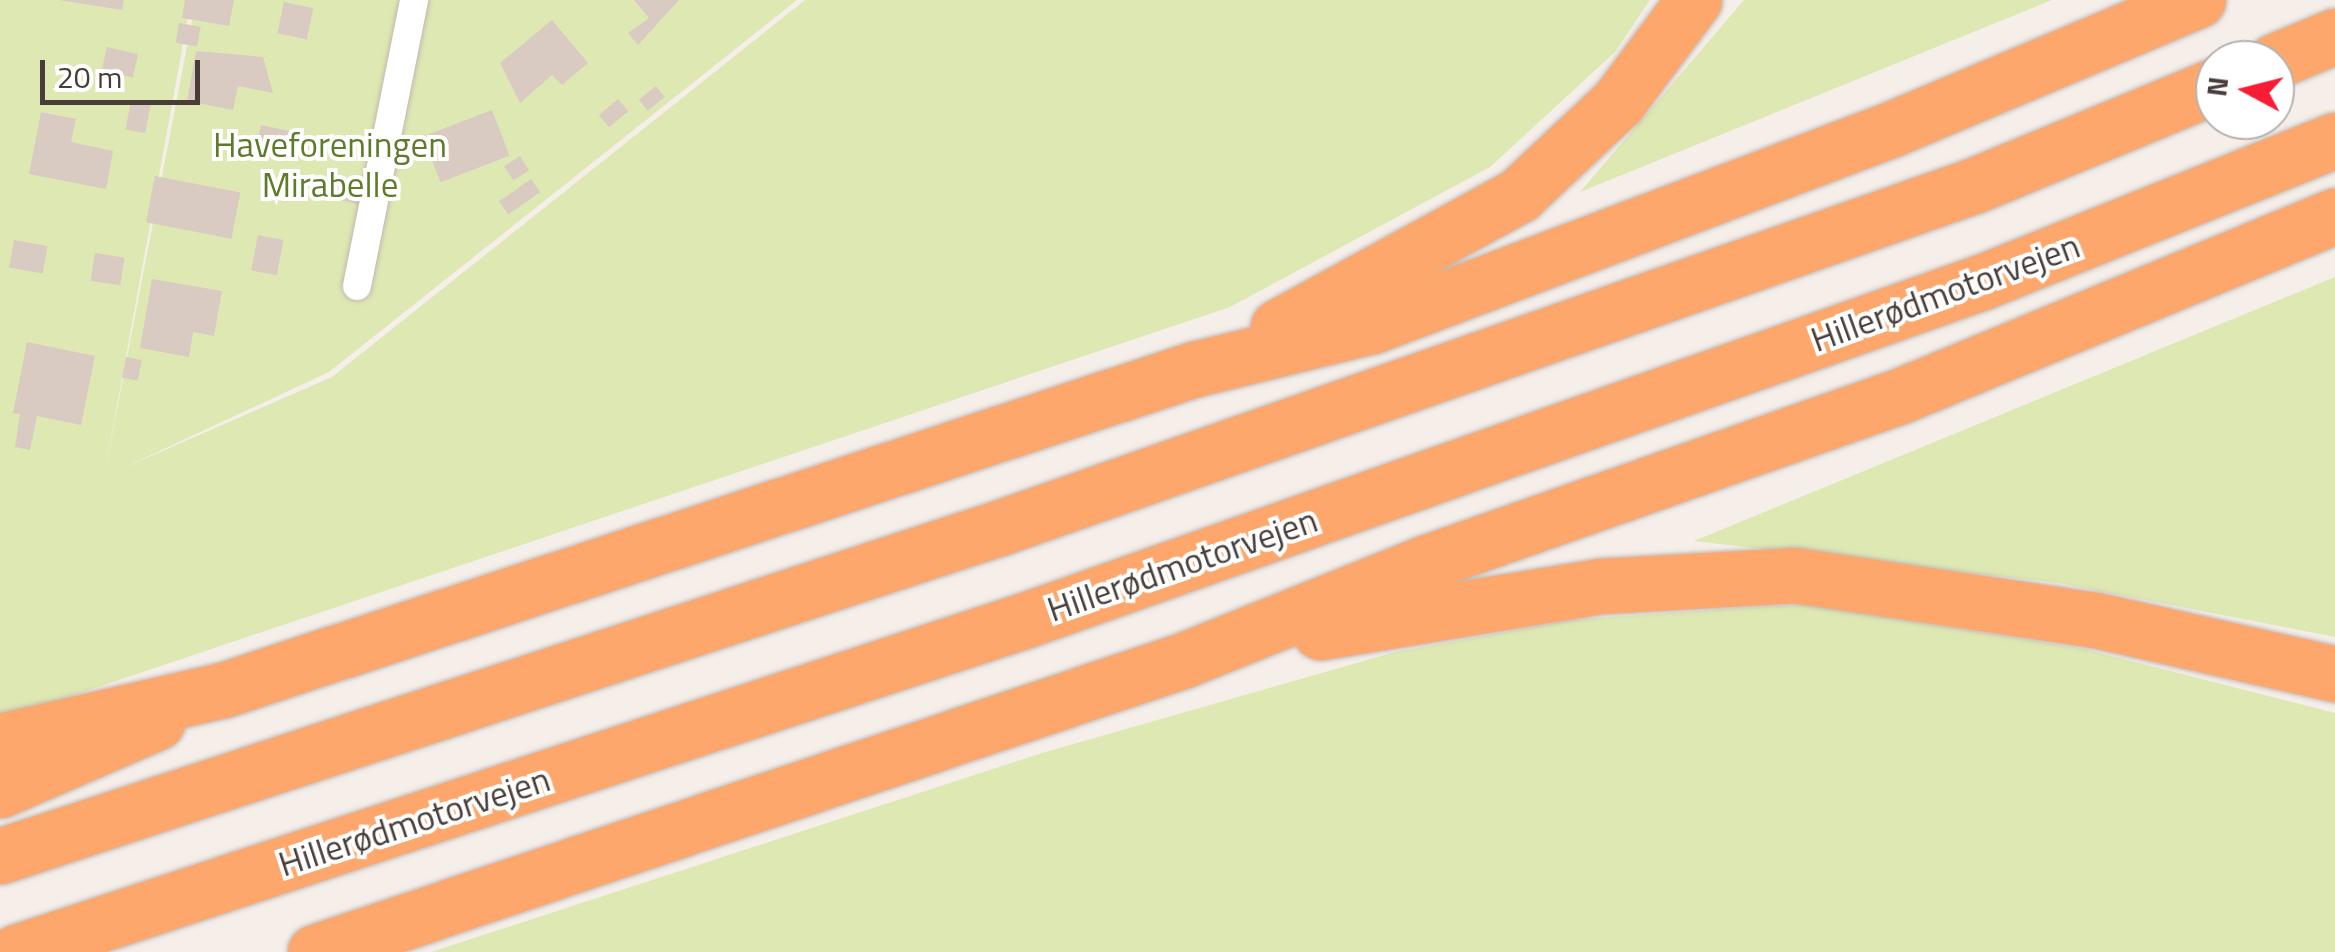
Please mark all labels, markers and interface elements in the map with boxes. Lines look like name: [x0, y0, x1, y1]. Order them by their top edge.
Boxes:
scale bar: [45, 40, 205, 102]
north arrow: [2195, 40, 2295, 140]
text: 20 m: [57, 54, 122, 100]
text: N: [2194, 74, 2239, 99]
park label: Haveforeningen Mirabelle: [213, 123, 447, 205]
street label: Hillerødmotorvejen: [1805, 224, 2085, 360]
street label: Hillerødmotorvejen: [1042, 498, 1322, 630]
street label: Hillerødmotorvejen: [273, 757, 555, 885]

